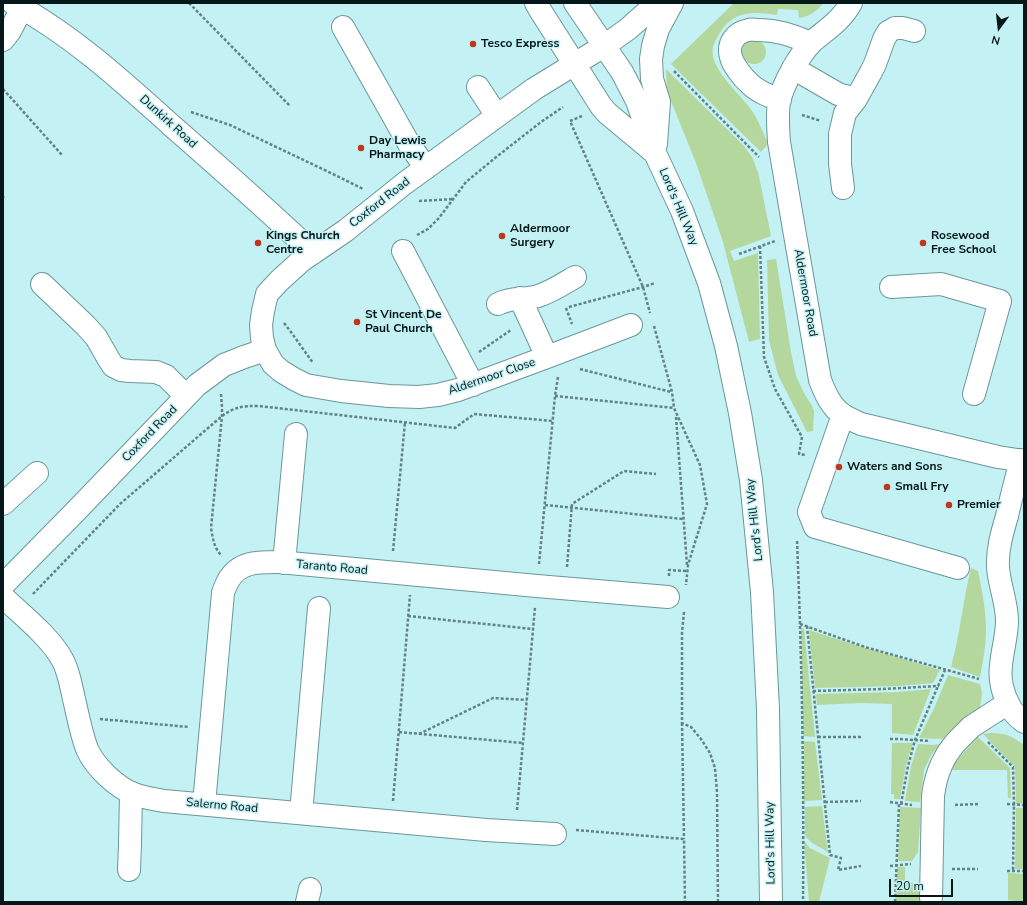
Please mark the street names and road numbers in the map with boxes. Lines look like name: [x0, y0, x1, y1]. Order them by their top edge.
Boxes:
street label: Dunkirk Road: [136, 92, 200, 152]
street label: Lord's Hill Way: [655, 166, 701, 248]
street label: Coxford Road: [347, 175, 413, 231]
street label: Aldermoor Road: [790, 248, 820, 338]
street label: Aldermoor Close: [446, 355, 538, 399]
street label: Coxford Road: [119, 403, 181, 465]
street label: Lord's Hill Way: [744, 478, 766, 562]
street label: Taranto Road: [296, 558, 368, 578]
street label: Salerno Road: [185, 796, 259, 816]
street label: Lord's Hill Way: [763, 801, 779, 885]

